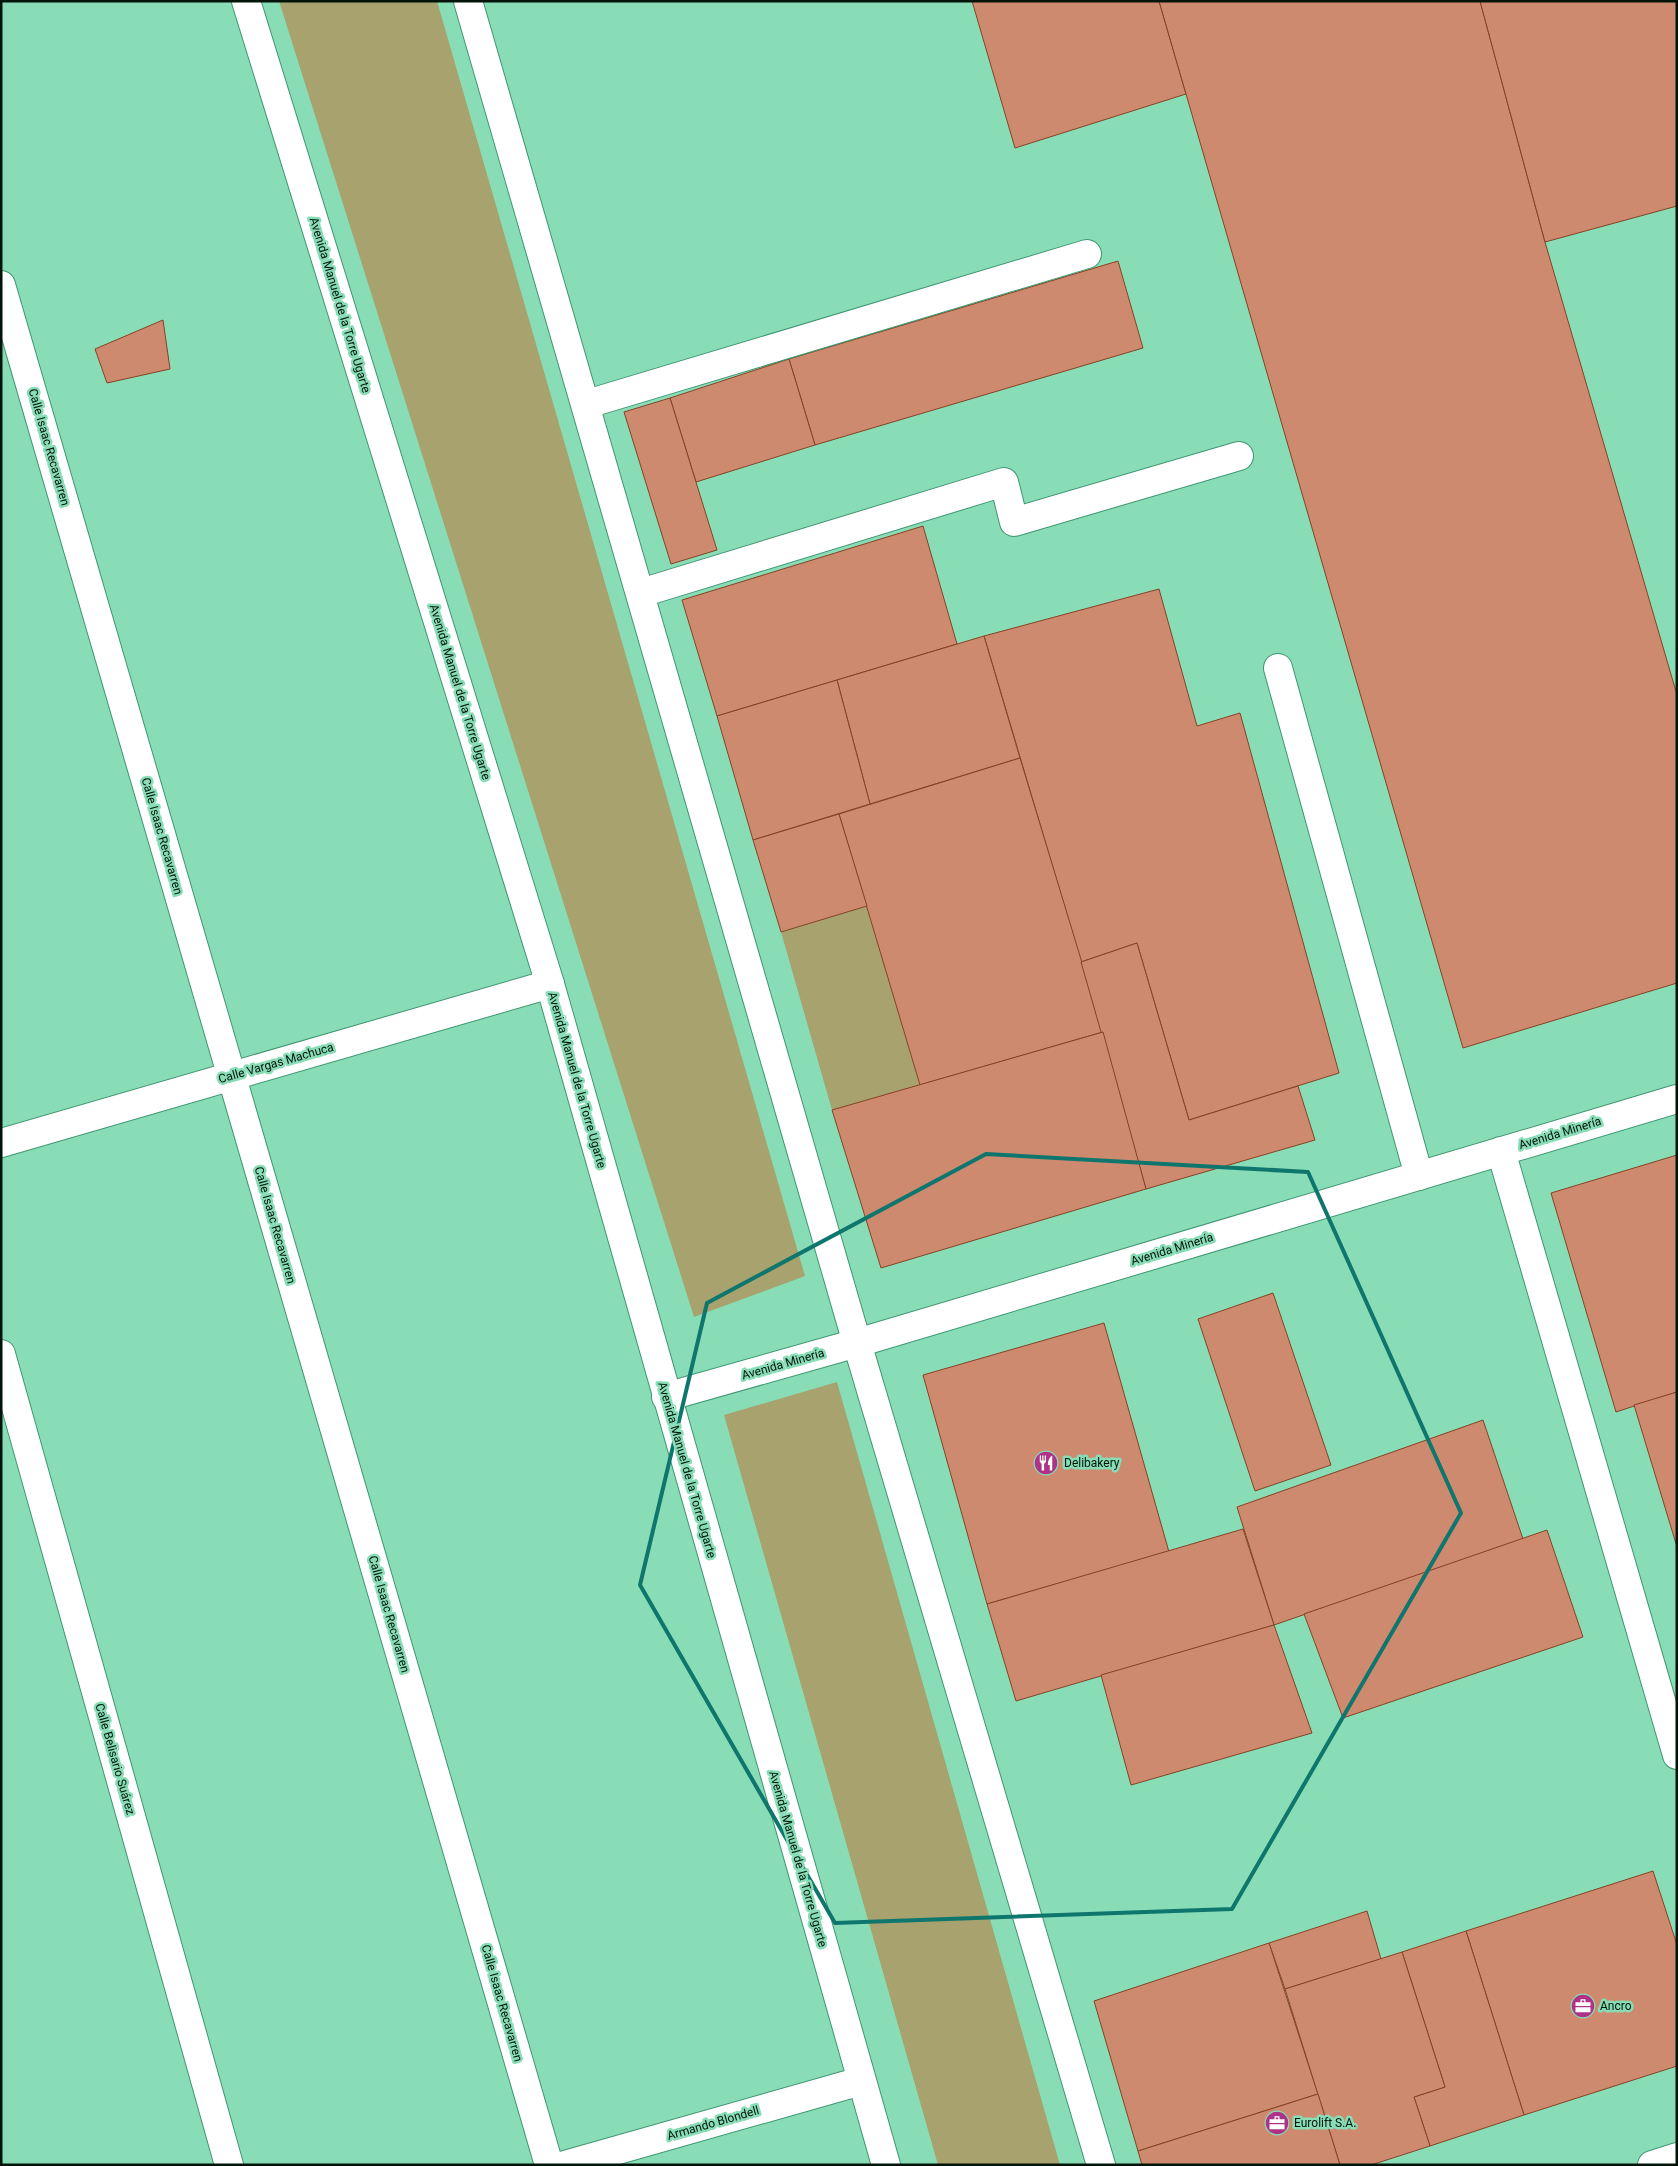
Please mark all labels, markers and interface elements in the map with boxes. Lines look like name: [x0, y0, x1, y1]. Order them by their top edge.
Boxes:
street label: Avenida Manuel de la Torre Ugarte: [307, 216, 373, 394]
street label: Calle Isaac Recavarren: [26, 387, 72, 507]
street label: Avenida Manuel de la Torre Ugarte: [427, 603, 493, 781]
street label: Calle Isaac Recavarren: [139, 776, 185, 896]
street label: Avenida Manuel de la Torre Ugarte: [545, 990, 609, 1170]
street label: Calle Vargas Machuca: [217, 1040, 335, 1086]
street label: Avenida Minería: [1517, 1114, 1603, 1152]
street label: Calle Isaac Recavarren: [252, 1165, 298, 1285]
street label: Avenida Minería: [1129, 1230, 1215, 1268]
street label: Avenida Minería: [740, 1346, 826, 1382]
street label: Avenida Manuel de la Torre Ugarte: [655, 1380, 719, 1560]
restaurant icon: Delibakery: [1033, 1450, 1059, 1476]
place label: Delibakery: [1064, 1456, 1120, 1470]
street label: Calle Isaac Recavarren: [366, 1554, 412, 1674]
street label: Calle Belisario Suárez: [92, 1702, 138, 1816]
street label: Avenida Manuel de la Torre Ugarte: [766, 1769, 830, 1949]
street label: Calle Isaac Recavarren: [479, 1943, 525, 2063]
office icon: Ancro: [1570, 1993, 1596, 2019]
place label: Ancro: [1600, 1999, 1632, 2013]
street label: Armando Blondell: [665, 2103, 761, 2143]
office icon: Eurolift S.A.: [1264, 2110, 1290, 2136]
place label: Eurolift S.A.: [1294, 2116, 1356, 2130]

